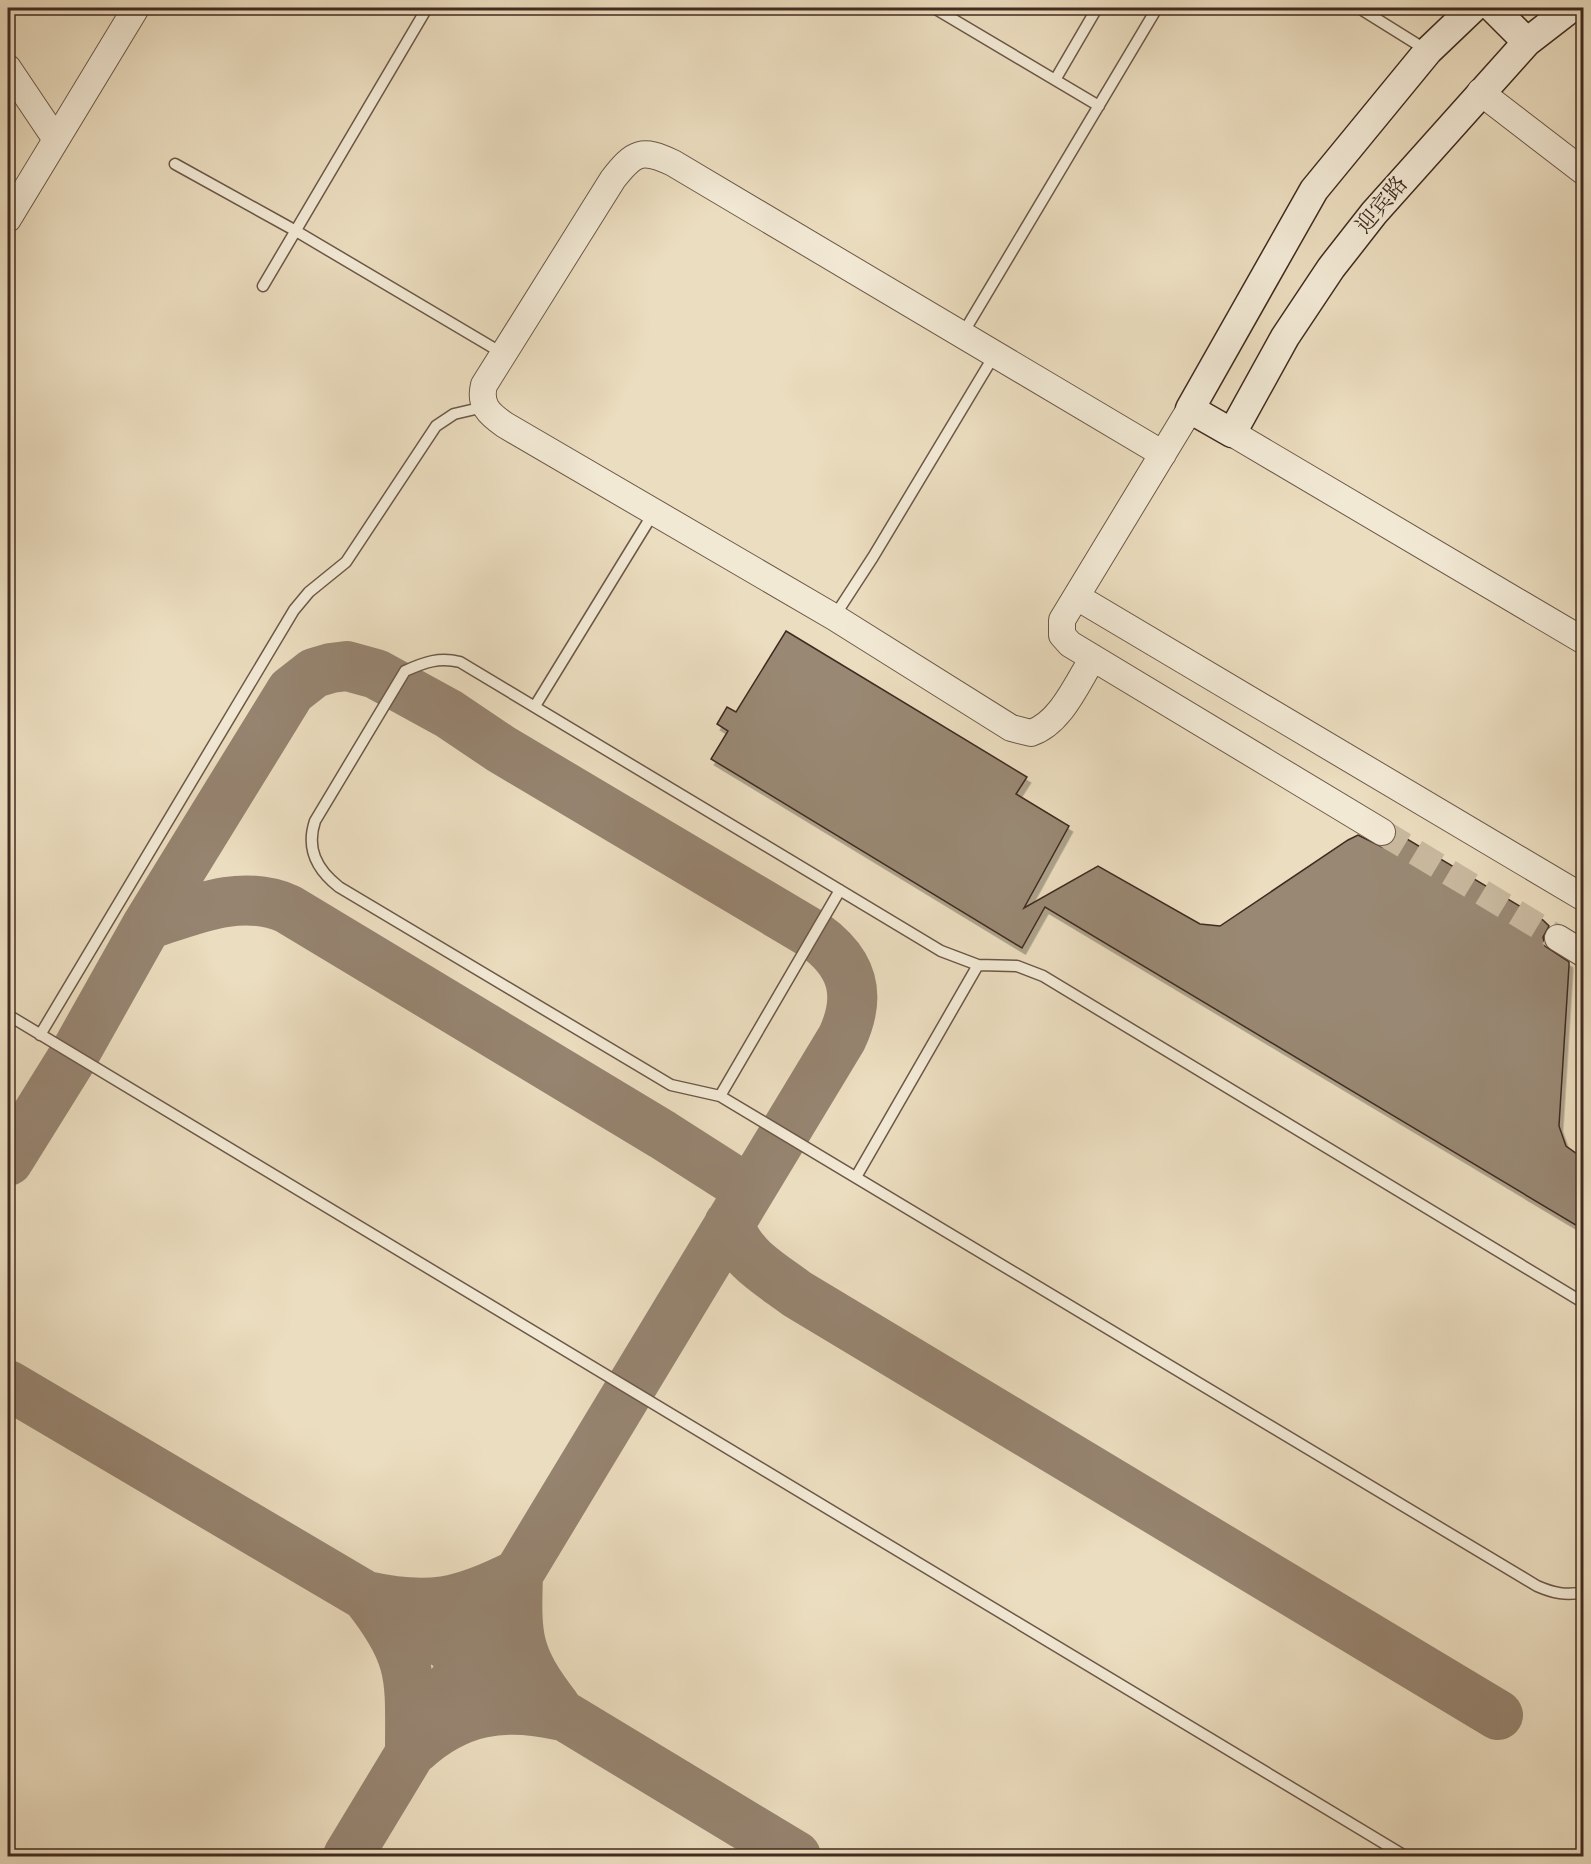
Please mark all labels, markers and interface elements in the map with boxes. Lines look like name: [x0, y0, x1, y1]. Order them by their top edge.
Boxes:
street label: 迎宾路: [1350, 171, 1414, 239]

